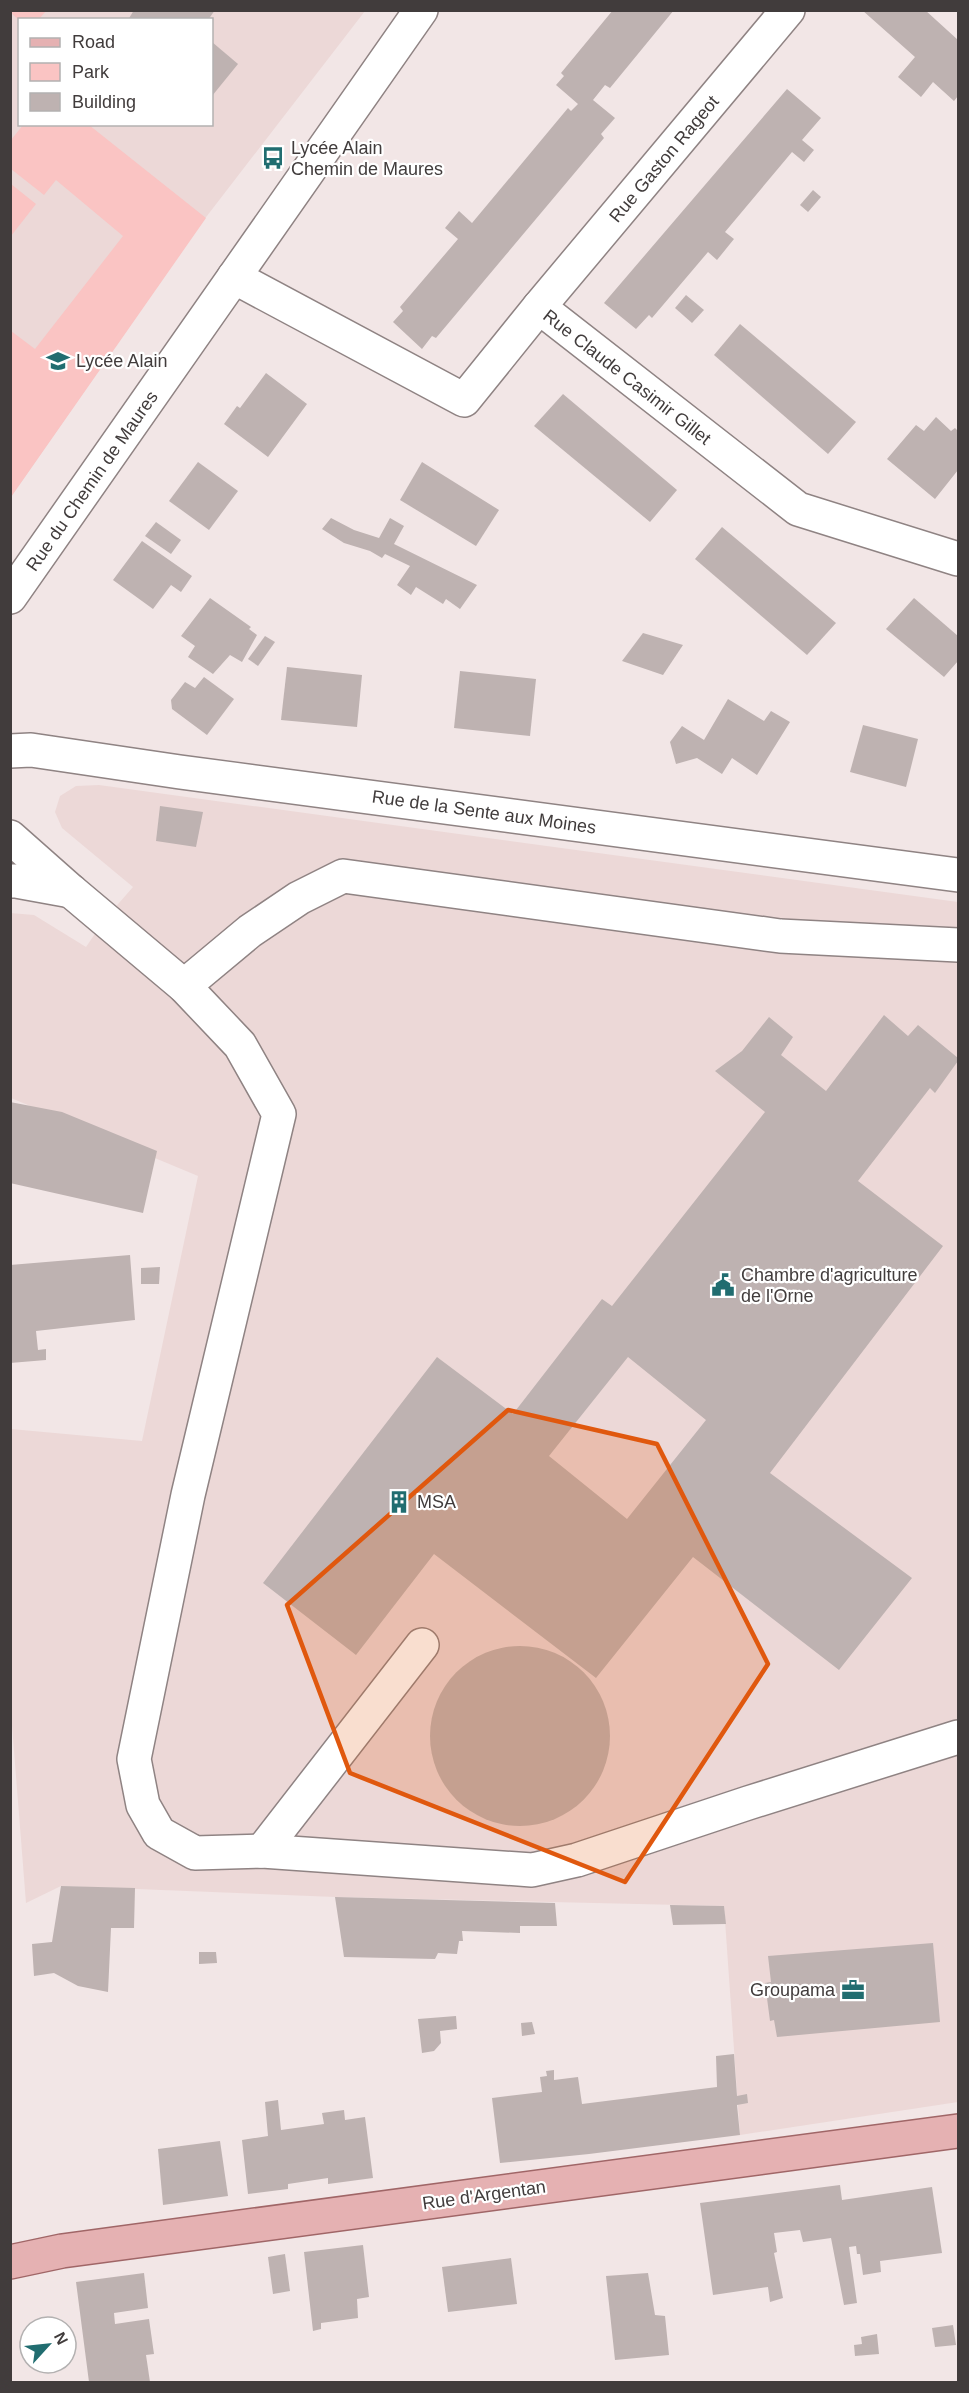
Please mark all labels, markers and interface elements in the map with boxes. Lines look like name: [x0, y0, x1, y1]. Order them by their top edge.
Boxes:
legend: [18, 18, 213, 126]
text: Road: [72, 32, 115, 52]
text: Park: [72, 62, 110, 82]
text: Building: [72, 92, 136, 112]
street label: Rue Gaston Rageot: [605, 92, 723, 226]
place label: Lycée Alain Chemin de Maures: [291, 138, 443, 179]
bus stop icon: Lycée Alain Chemin de Maures: [260, 145, 286, 171]
street label: Rue Claude Casimir Gillet: [539, 305, 715, 449]
school or university icon: Lycée Alain: [45, 348, 71, 374]
place label: Lycée Alain: [76, 351, 167, 371]
street label: Rue du Chemin de Maures: [22, 387, 162, 575]
street label: Rue de la Sente aux Moines: [371, 786, 597, 838]
place label: Chambre d'agriculture de l'Orne: [741, 1265, 918, 1306]
public building icon: Chambre d'agriculture de l'Orne: [710, 1272, 736, 1298]
building icon: MSA: [386, 1489, 412, 1515]
place label: MSA: [417, 1492, 456, 1512]
office icon: Groupama: [840, 1977, 866, 2003]
place label: Groupama: [750, 1980, 836, 2000]
street label: Rue d'Argentan: [421, 2176, 547, 2214]
north arrow: [18, 2315, 78, 2375]
text: N: [51, 2329, 71, 2347]

